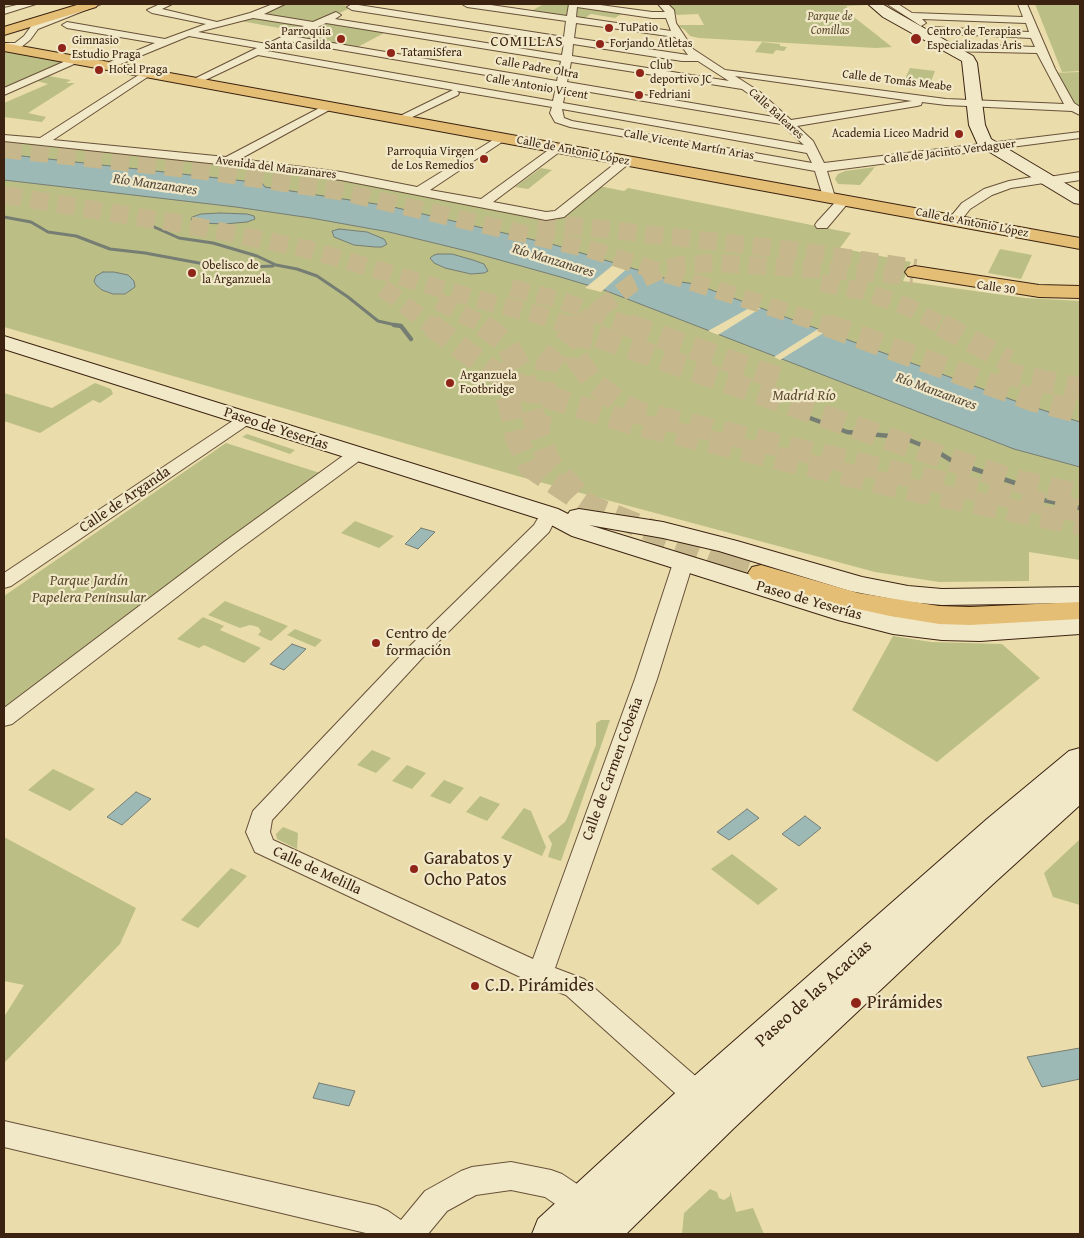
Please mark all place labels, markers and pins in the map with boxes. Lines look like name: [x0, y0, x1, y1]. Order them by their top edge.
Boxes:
place label: TuPatio: [619, 21, 658, 35]
marker: TuPatio: [603, 22, 615, 34]
place label: Parroquia Santa Casilda: [264, 25, 331, 53]
place label: Centro de Terapias Especializadas Aris: [927, 25, 1022, 53]
marker: Centro de Terapias Especializadas Aris: [909, 32, 923, 46]
marker: Parroquia Santa Casilda: [335, 33, 347, 45]
place label: Gimnasio Estudio Praga: [72, 34, 141, 62]
place label: Forjando Atletas: [610, 37, 692, 51]
marker: Forjando Atletas: [594, 38, 606, 50]
marker: Gimnasio Estudio Praga: [56, 42, 68, 54]
place label: TatamiSfera: [401, 46, 462, 60]
marker: TatamiSfera: [385, 47, 397, 59]
place label: Club deportivo JC: [650, 59, 712, 87]
place label: Hotel Praga: [109, 63, 168, 77]
marker: Hotel Praga: [93, 64, 105, 76]
marker: Club deportivo JC: [634, 67, 646, 79]
place label: Fedriani: [649, 88, 691, 102]
marker: Fedriani: [633, 89, 645, 101]
place label: Academia Liceo Madrid: [832, 127, 949, 141]
marker: Academia Liceo Madrid: [953, 128, 965, 140]
place label: Parroquia Virgen de Los Remedios: [387, 145, 474, 173]
marker: Parroquia Virgen de Los Remedios: [478, 153, 490, 165]
place label: Obelisco de la Arganzuela: [202, 259, 271, 287]
marker: Obelisco de la Arganzuela: [186, 267, 198, 279]
place label: Arganzuela Footbridge: [460, 369, 517, 397]
marker: Arganzuela Footbridge: [444, 377, 456, 389]
place label: Centro de formación: [386, 625, 451, 660]
marker: Centro de formación: [370, 637, 382, 649]
place label: Garabatos y Ocho Patos: [424, 848, 512, 891]
marker: Garabatos y Ocho Patos: [408, 863, 420, 875]
place label: C.D. Pirámides: [485, 975, 594, 997]
marker: C.D. Pirámides: [469, 980, 481, 992]
place label: Pirámides: [867, 992, 943, 1014]
marker: Pirámides: [849, 996, 863, 1010]

